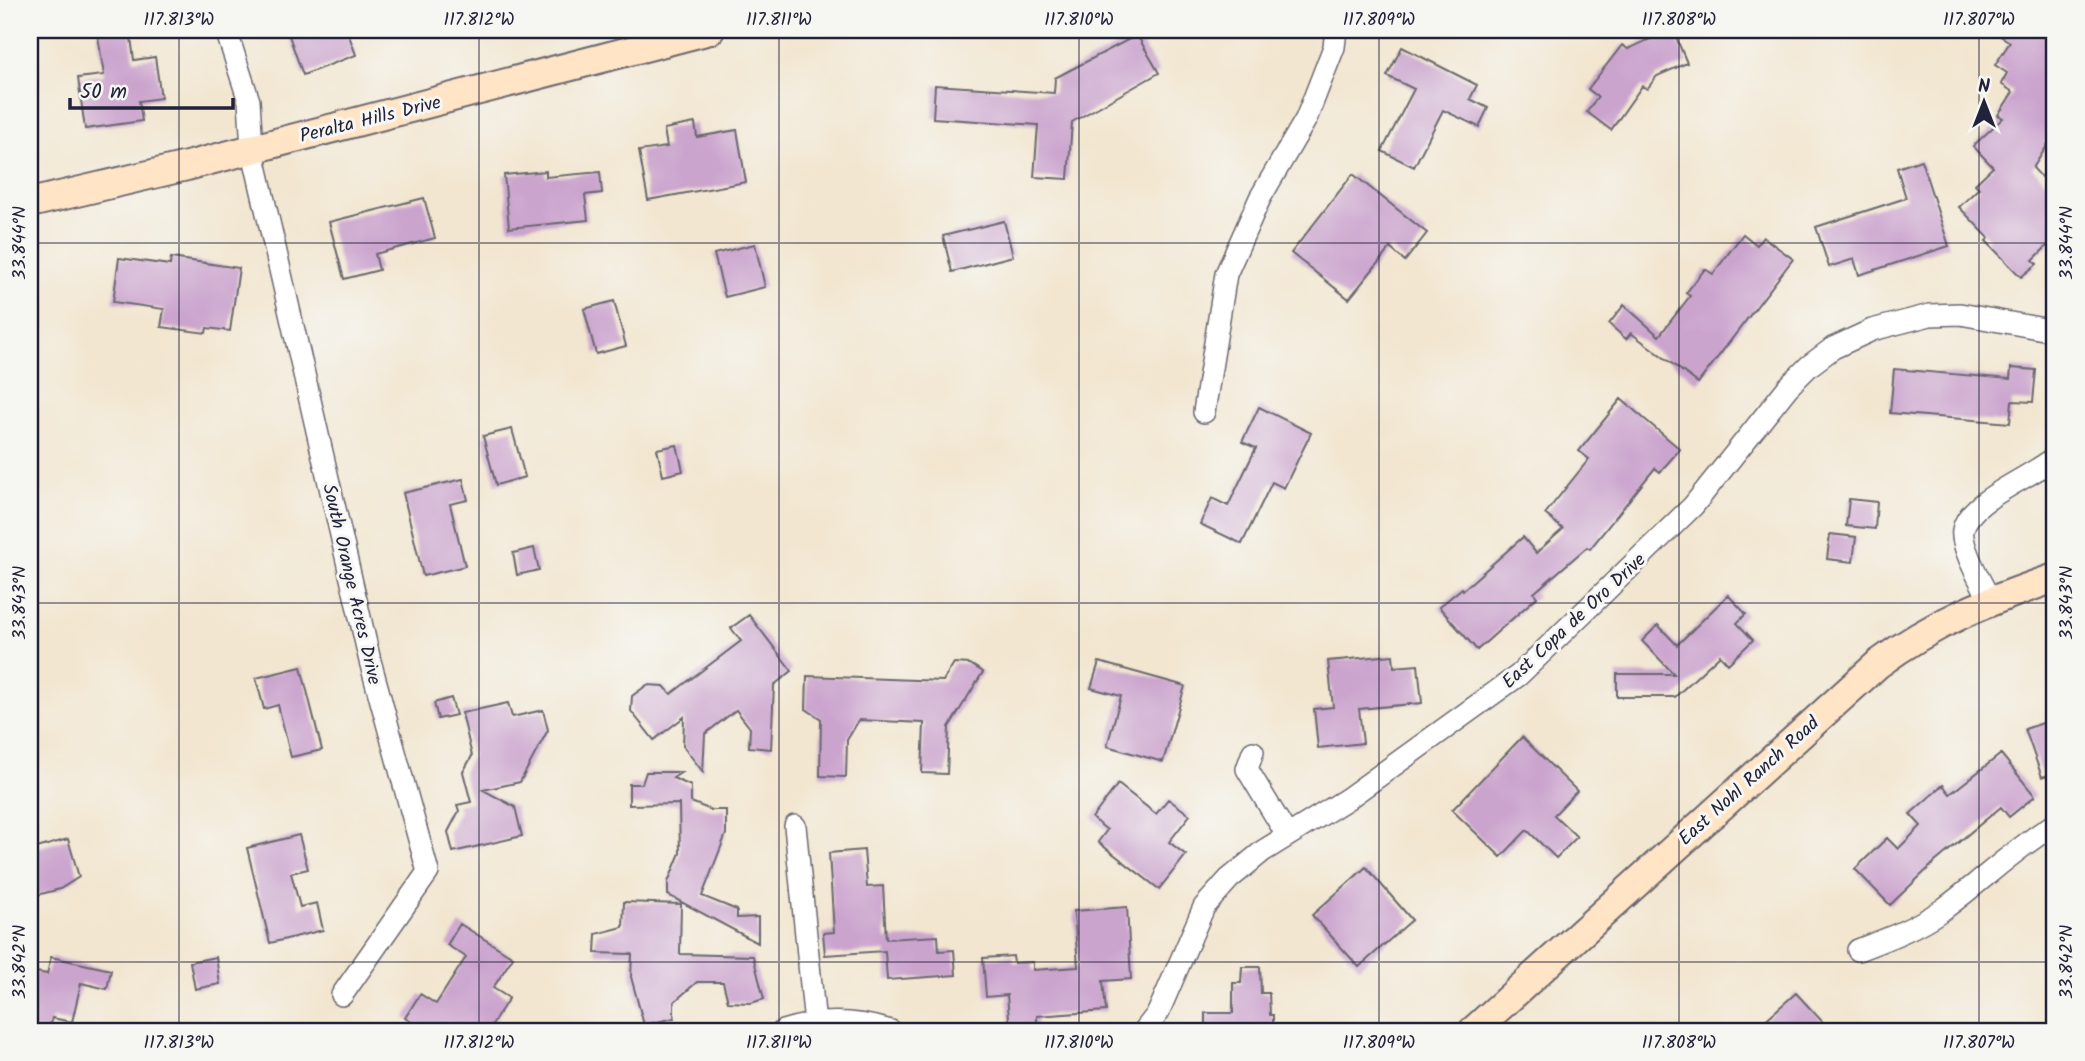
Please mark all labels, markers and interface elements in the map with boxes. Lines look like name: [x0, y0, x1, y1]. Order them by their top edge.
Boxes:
text: 117.813°W: [144, 6, 214, 35]
text: 117.812°W: [444, 6, 515, 35]
text: 117.811°W: [746, 6, 812, 35]
text: 117.810°W: [1044, 6, 1114, 35]
text: 117.809°W: [1343, 6, 1415, 35]
text: 117.808°W: [1642, 6, 1716, 35]
text: 117.807°W: [1943, 6, 2015, 35]
scale bar: [70, 66, 233, 110]
north arrow: [1948, 66, 2018, 136]
text: N: [1978, 72, 1990, 102]
text: 50 m: [80, 76, 127, 109]
street label: Peralta Hills Drive: [297, 88, 445, 152]
text: 33.844°N: [6, 206, 35, 280]
text: 33.844°N: [2053, 206, 2082, 280]
street label: South Orange Acres Drive: [313, 481, 389, 688]
street label: East Copa de Oro Drive: [1495, 546, 1654, 697]
text: 33.843°N: [6, 566, 35, 640]
text: 33.843°N: [2053, 566, 2082, 640]
street label: East Nohl Ranch Road: [1672, 709, 1827, 853]
text: 33.842°N: [6, 925, 35, 999]
text: 33.842°N: [2053, 925, 2082, 999]
text: 117.813°W: [144, 1029, 214, 1058]
text: 117.812°W: [444, 1029, 515, 1058]
text: 117.811°W: [746, 1029, 812, 1058]
text: 117.810°W: [1044, 1029, 1114, 1058]
text: 117.809°W: [1343, 1029, 1415, 1058]
text: 117.808°W: [1642, 1029, 1716, 1058]
text: 117.807°W: [1943, 1029, 2015, 1058]

